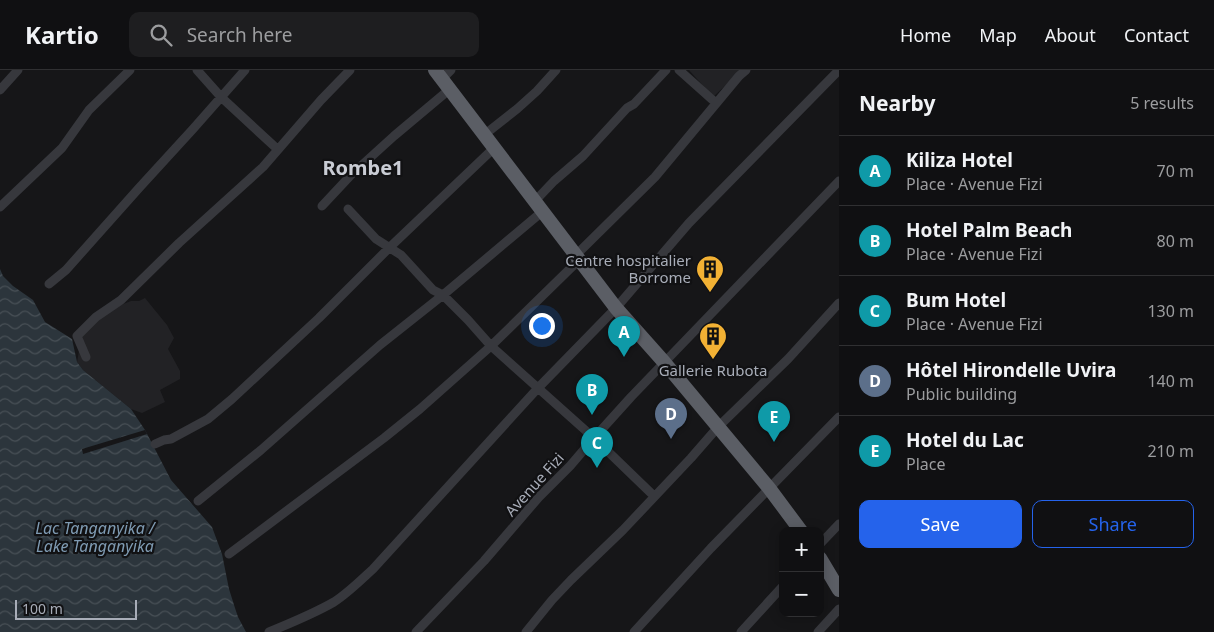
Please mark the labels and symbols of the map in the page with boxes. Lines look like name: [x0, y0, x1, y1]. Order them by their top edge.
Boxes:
district label: Rombe1: [322, 154, 404, 181]
place label: Centre hospitalier Borrome: [565, 250, 691, 287]
building icon: Centre hospitalier Borrome: [695, 254, 725, 293]
your location: [529, 313, 555, 339]
pin: A: [608, 316, 640, 357]
building icon: Gallerie Rubota: [698, 321, 728, 360]
place label: Gallerie Rubota: [659, 360, 767, 380]
pin: B: [576, 374, 608, 415]
pin: D: [655, 398, 687, 439]
pin: E: [758, 401, 790, 442]
pin: C: [581, 427, 613, 468]
street label: Avenue Fizi: [500, 448, 568, 520]
water label: Lac Tanganyika / Lake Tanganyika: [35, 517, 157, 557]
scale bar: [15, 597, 138, 620]

